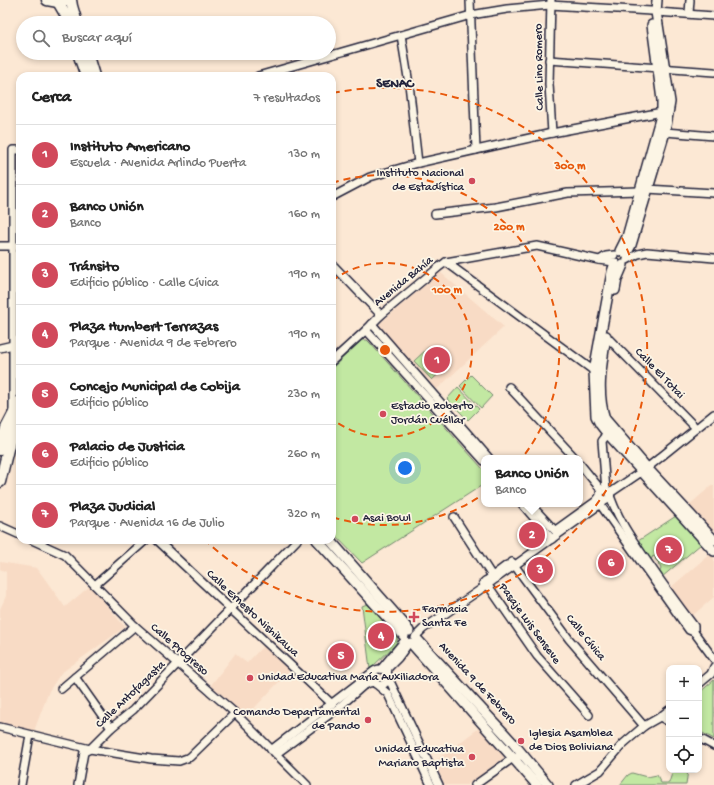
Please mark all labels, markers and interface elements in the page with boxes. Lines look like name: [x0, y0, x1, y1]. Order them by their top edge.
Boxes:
search box: [16, 16, 336, 60]
street label: Calle Lino Romero: [532, 23, 548, 111]
icon: search: [30, 27, 52, 49]
text: Buscar aquí: [62, 29, 132, 47]
district label: SENAC: [376, 77, 416, 92]
text: Cerca: [32, 88, 71, 108]
text: 7 resultados: [253, 91, 320, 106]
text: Instituto Americano: [70, 138, 190, 156]
text: 1: [42, 147, 48, 162]
text: 130 m: [288, 147, 320, 162]
text: Escuela · Avenida Arlindo Puerta: [70, 156, 246, 171]
text: 300 m: [553, 160, 586, 174]
place label: Instituto Nacional de Estadística: [377, 167, 464, 195]
marker: Instituto Nacional de Estadística: [467, 176, 477, 186]
text: Banco Unión: [70, 198, 144, 216]
text: 2: [42, 207, 48, 222]
text: 160 m: [288, 207, 320, 222]
text: Banco: [70, 216, 101, 231]
text: 200 m: [494, 221, 525, 235]
street label: Avenida Bahía: [372, 254, 437, 310]
text: Tránsito: [70, 258, 119, 276]
text: 3: [42, 267, 48, 282]
text: 190 m: [289, 267, 320, 282]
text: Edificio público · Calle Cívica: [70, 276, 219, 291]
text: 100 m: [431, 284, 462, 298]
text: Plaza Humbert Terrazas: [70, 318, 218, 336]
text: 4: [42, 327, 48, 342]
text: 190 m: [289, 327, 320, 342]
text: Parque · Avenida 9 de Febrero: [70, 336, 237, 351]
centre of rings: [378, 343, 392, 357]
pin: 1: [424, 345, 450, 375]
street label: Calle El Totai: [631, 346, 687, 403]
text: Concejo Municipal de Cobija: [70, 378, 240, 396]
text: 5: [42, 387, 48, 402]
text: 230 m: [287, 387, 320, 402]
text: Edificio público: [70, 396, 149, 411]
place label: Estadio Roberto Jordán Cuéllar: [391, 400, 474, 428]
marker: Estadio Roberto Jordán Cuéllar: [378, 409, 388, 419]
text: Palacio de Justicia: [70, 438, 185, 456]
text: 6: [42, 447, 48, 462]
text: 260 m: [287, 447, 320, 462]
popup: [481, 455, 583, 507]
text: Edificio público: [70, 456, 149, 471]
your location: [395, 458, 415, 478]
text: Banco Unión: [495, 465, 569, 483]
text: Banco: [495, 483, 526, 498]
text: Plaza Judicial: [70, 498, 155, 516]
text: 7: [42, 507, 48, 522]
text: 320 m: [287, 507, 320, 522]
place label: Asai Bowl: [363, 512, 411, 526]
marker: Asai Bowl: [350, 514, 360, 524]
text: Parque · Avenida 16 de Julio: [70, 516, 225, 531]
pin: 2: [519, 520, 545, 550]
pin: 7: [656, 535, 682, 565]
pin: 6: [598, 548, 624, 578]
pin: 3: [527, 555, 553, 585]
street label: Calle Ernesto Nishikawa: [203, 567, 301, 661]
street label: Pasaje Luis Senseve: [494, 580, 563, 668]
place label: Farmacia Santa Fe: [421, 603, 468, 631]
marker: Farmacia Santa Fe: [409, 612, 419, 622]
street label: Calle Cívica: [562, 612, 608, 664]
street label: Calle Progreso: [147, 621, 211, 679]
pin: 4: [368, 621, 394, 651]
street label: Avenida 9 de Febrero: [435, 640, 519, 728]
pin: 5: [328, 641, 354, 671]
street label: Calle Antofagasta: [93, 658, 169, 732]
map controls: [666, 665, 702, 773]
button: +: [666, 665, 702, 701]
place label: Unidad Educativa María Auxiliadora: [258, 671, 439, 685]
marker: Unidad Educativa María Auxiliadora: [245, 673, 255, 683]
button: −: [666, 701, 702, 737]
place label: Comando Departamental de Pando: [233, 706, 360, 734]
marker: Comando Departamental de Pando: [363, 715, 373, 725]
place label: Iglesia Asamblea de Dios Boliviana: [529, 727, 614, 755]
marker: Iglesia Asamblea de Dios Boliviana: [516, 736, 526, 746]
button: locate: [666, 737, 702, 773]
place label: Unidad Educativa Mariano Baptista: [375, 743, 464, 771]
marker: Unidad Educativa Mariano Baptista: [467, 752, 477, 762]

